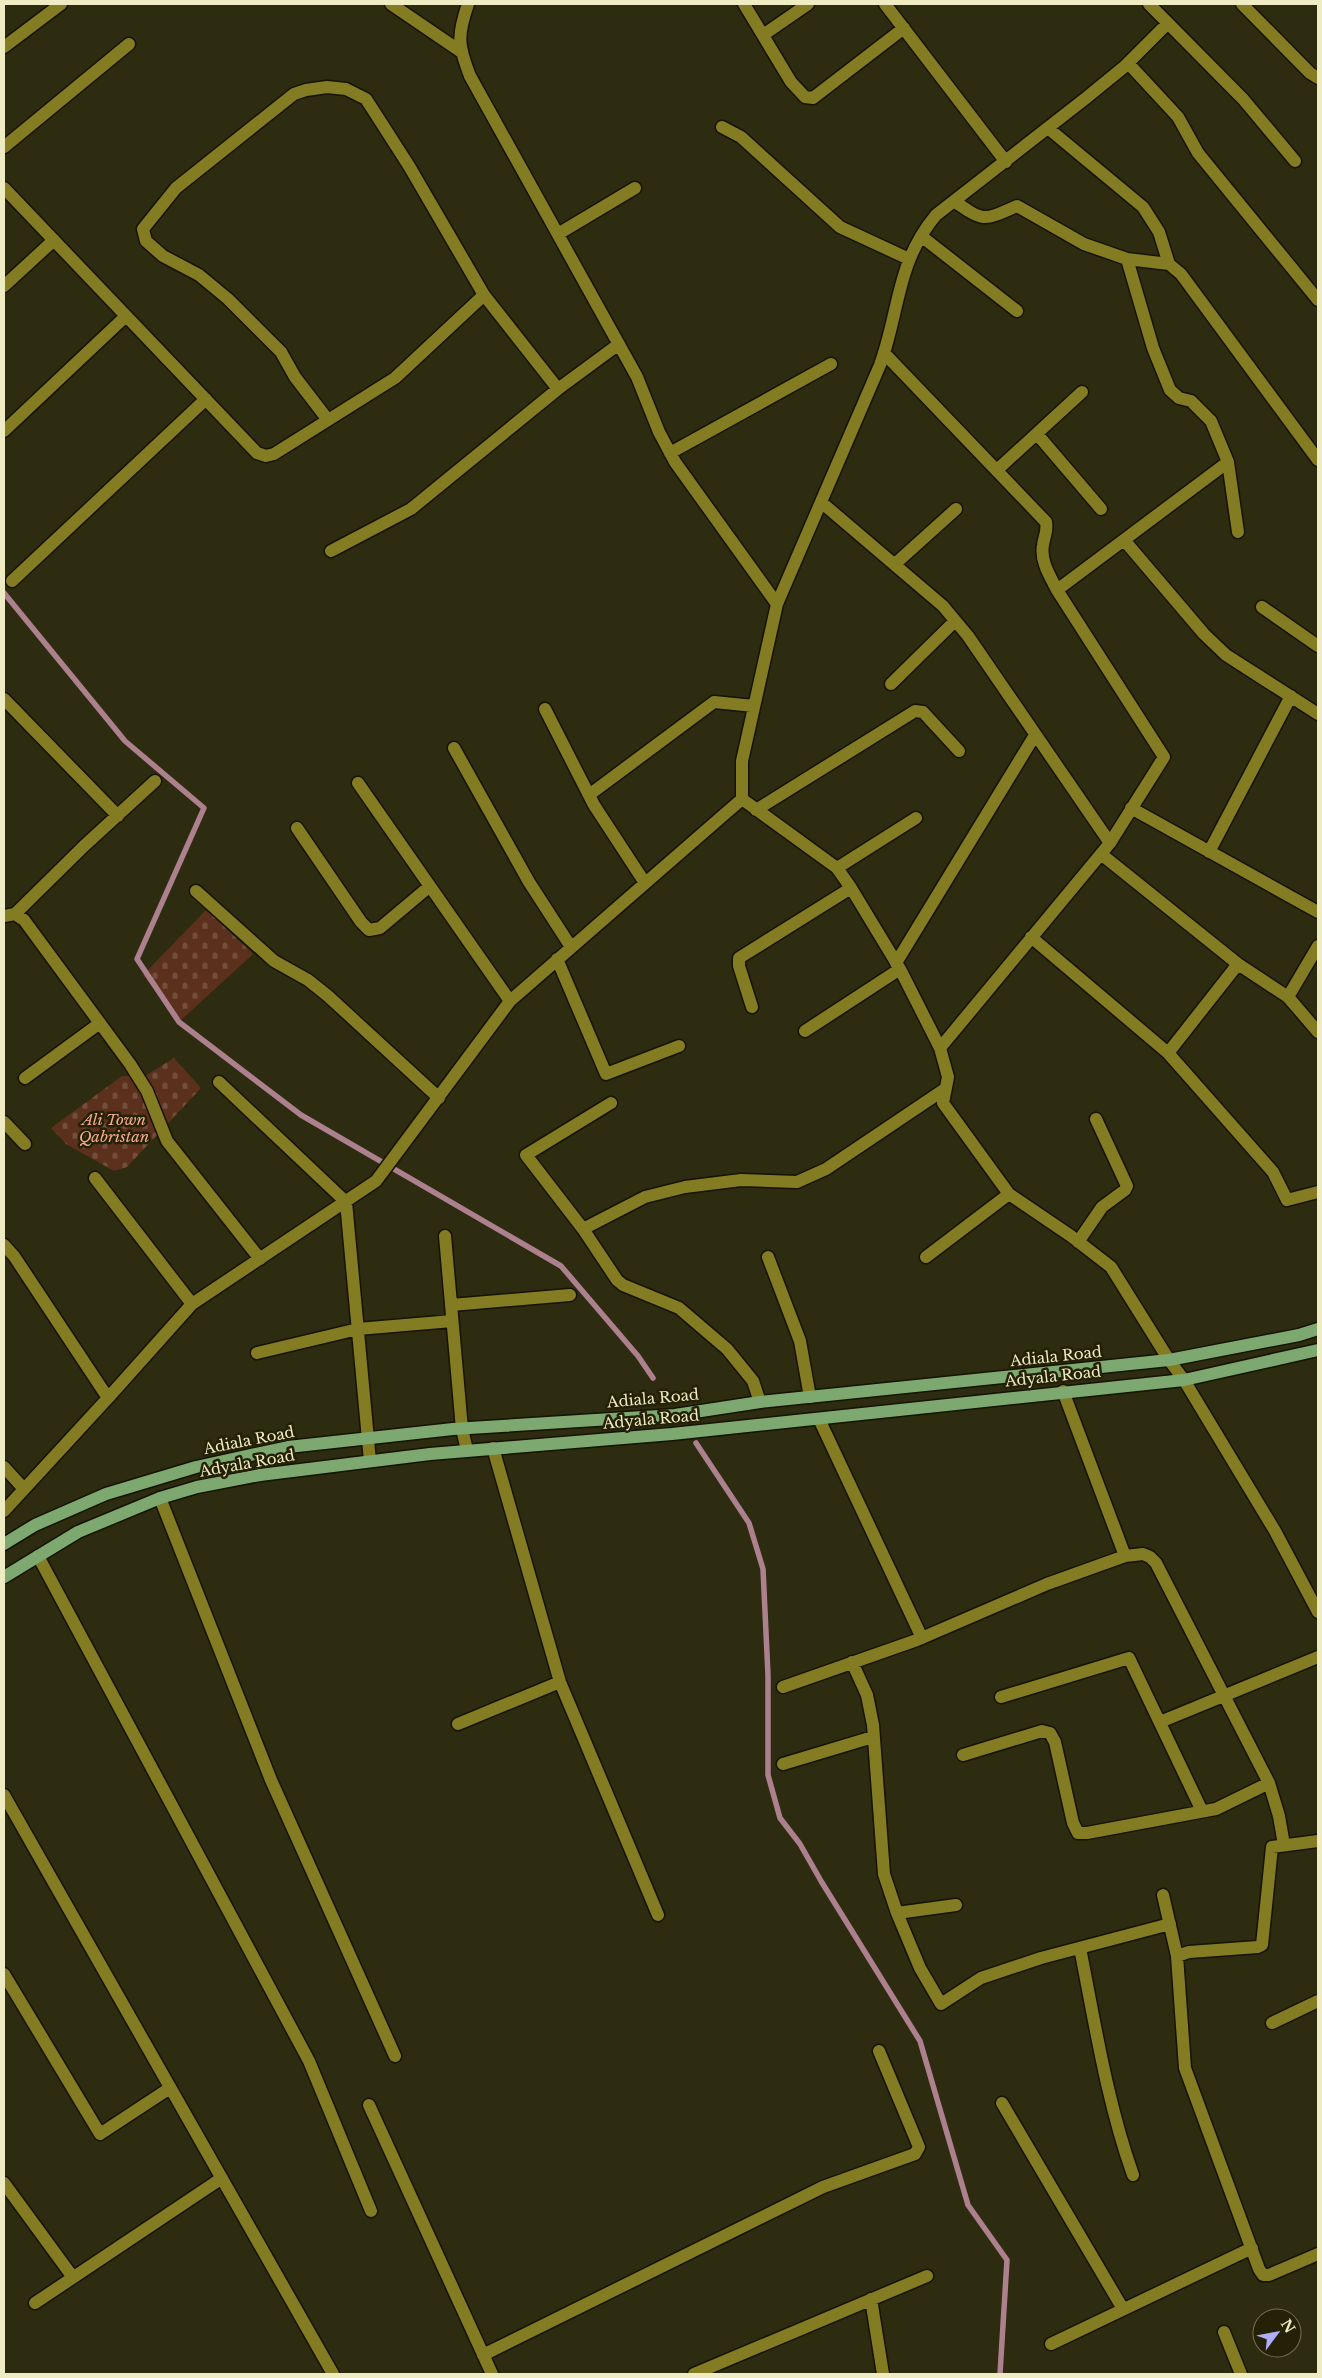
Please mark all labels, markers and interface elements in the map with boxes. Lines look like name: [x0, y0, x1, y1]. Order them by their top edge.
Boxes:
park label: Ali Town Qabristan: [79, 1110, 149, 1146]
street label: Adiala Road: [1008, 1342, 1103, 1370]
street label: Adyala Road: [1003, 1362, 1102, 1391]
street label: Adiala Road: [605, 1385, 700, 1412]
street label: Adyala Road: [601, 1405, 700, 1433]
street label: Adiala Road: [201, 1422, 296, 1458]
street label: Adyala Road: [197, 1445, 296, 1481]
north arrow: [1252, 2308, 1302, 2358]
text: N: [1277, 2316, 1299, 2336]

